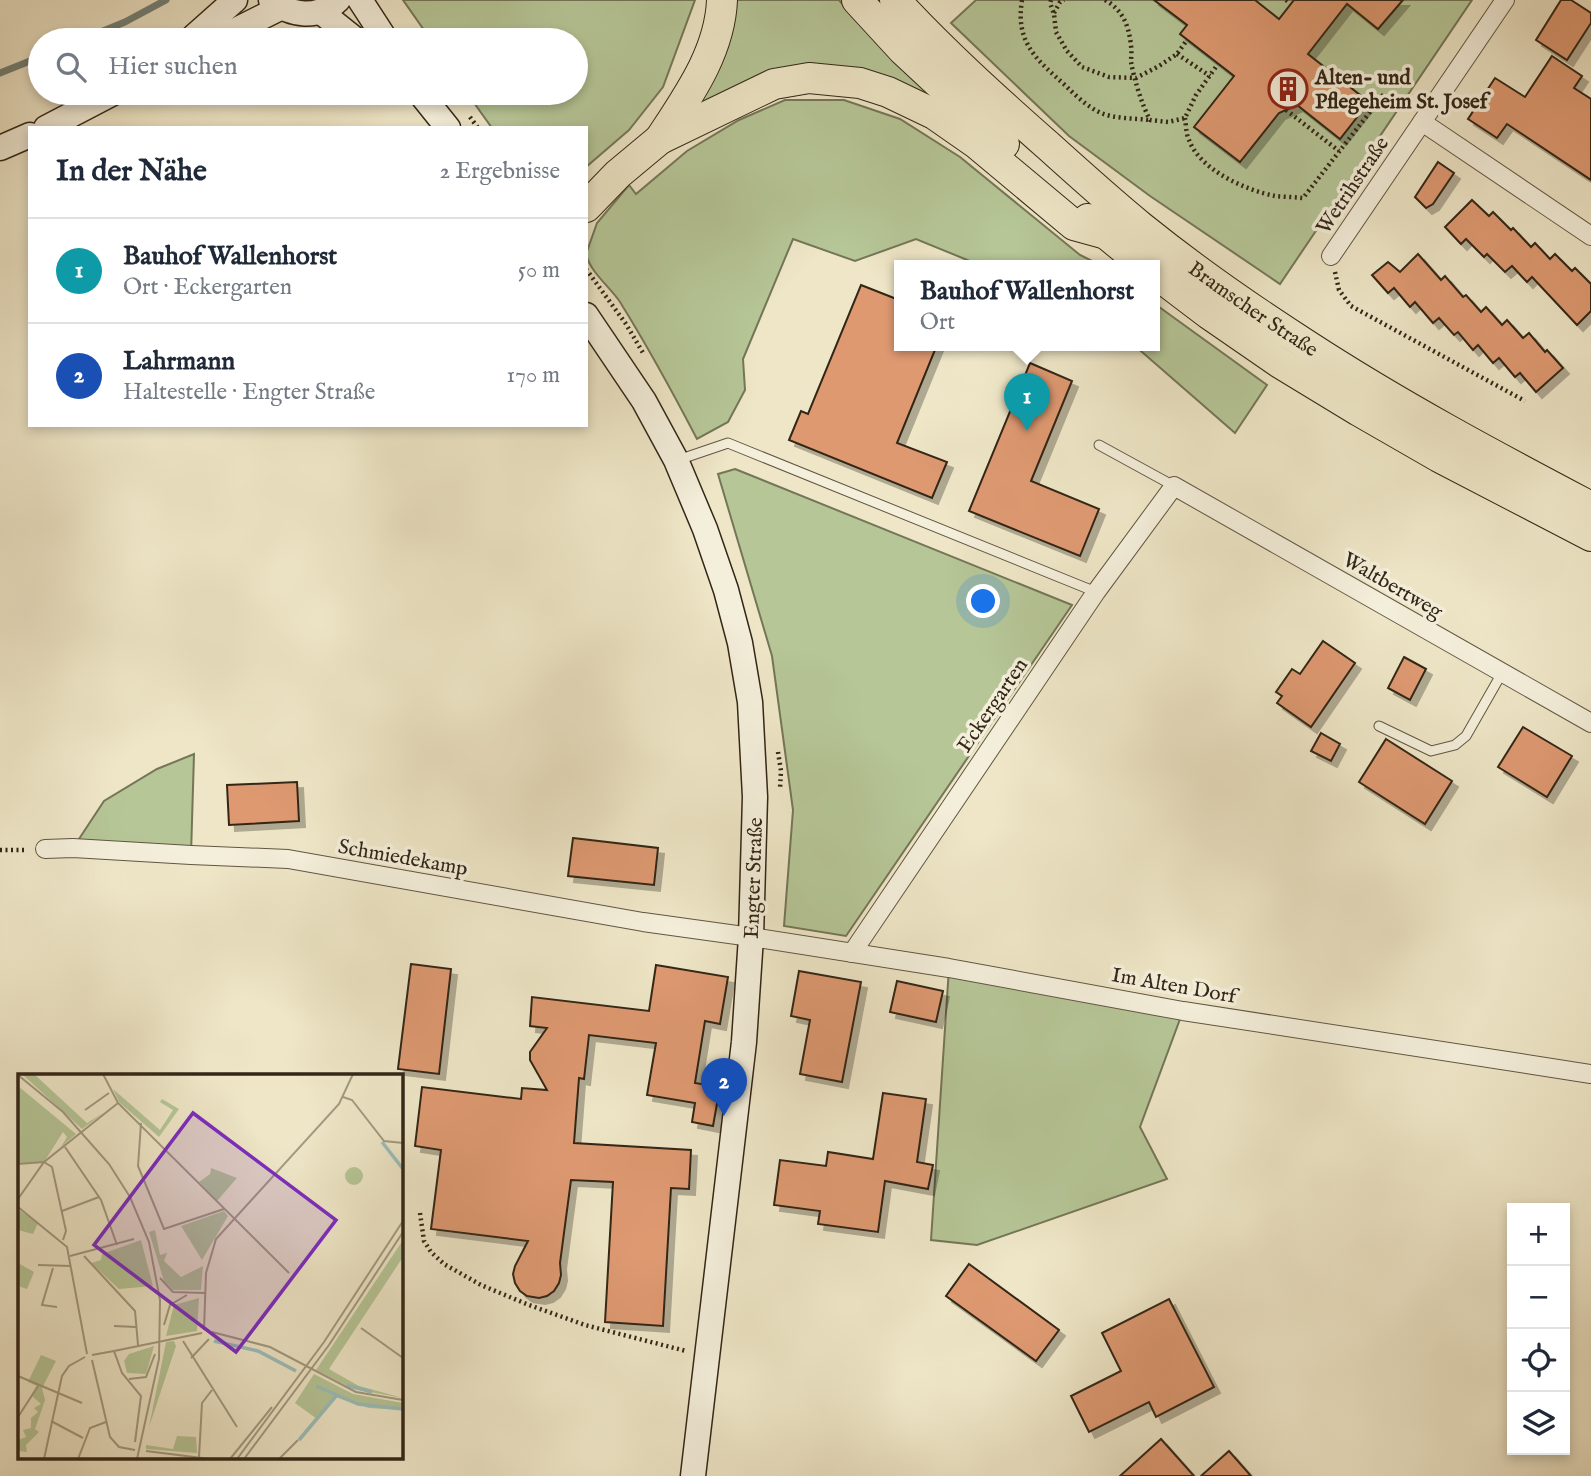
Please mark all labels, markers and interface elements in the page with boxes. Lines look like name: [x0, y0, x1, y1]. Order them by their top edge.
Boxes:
search box: [28, 28, 588, 105]
icon: search: [52, 48, 90, 86]
text: Hier suchen: [108, 50, 238, 83]
place label: Alten- und Pflegeheim St. Josef: [1314, 65, 1491, 116]
building icon: Alten- und Pflegeheim St. Josef: [1267, 68, 1309, 110]
street label: Wetrihstraße: [1311, 131, 1396, 240]
text: In der Nähe: [56, 153, 207, 191]
text: 2 Ergebnisse: [439, 157, 560, 186]
text: Bauhof Wallenhorst: [123, 240, 337, 273]
text: 1: [75, 256, 83, 285]
text: 50 m: [518, 256, 560, 285]
street label: Bramscher Straße: [1182, 256, 1323, 364]
popup: [894, 260, 1160, 351]
text: Ort · Eckergarten: [123, 273, 292, 302]
text: Bauhof Wallenhorst: [920, 275, 1134, 308]
text: Ort: [920, 308, 955, 337]
text: Lahrmann: [123, 345, 235, 378]
text: 2: [74, 361, 84, 390]
text: 170 m: [507, 361, 560, 390]
pin: 1: [1004, 373, 1050, 431]
text: Haltestelle · Engter Straße: [123, 378, 375, 407]
street label: Waltbertweg: [1337, 547, 1448, 626]
your location: [966, 584, 1000, 618]
street label: Eckergarten: [952, 653, 1035, 758]
street label: Engter Straße: [739, 816, 770, 939]
street label: Schmiedekamp: [336, 834, 470, 883]
street label: Im Alten Dorf: [1109, 962, 1241, 1011]
pin: 2: [701, 1058, 747, 1116]
inset map: [18, 1074, 402, 1458]
map controls: [1507, 1203, 1570, 1455]
button: +: [1507, 1203, 1570, 1266]
button: −: [1507, 1266, 1570, 1329]
button: locate: [1507, 1329, 1570, 1392]
button: layers: [1507, 1392, 1570, 1455]

